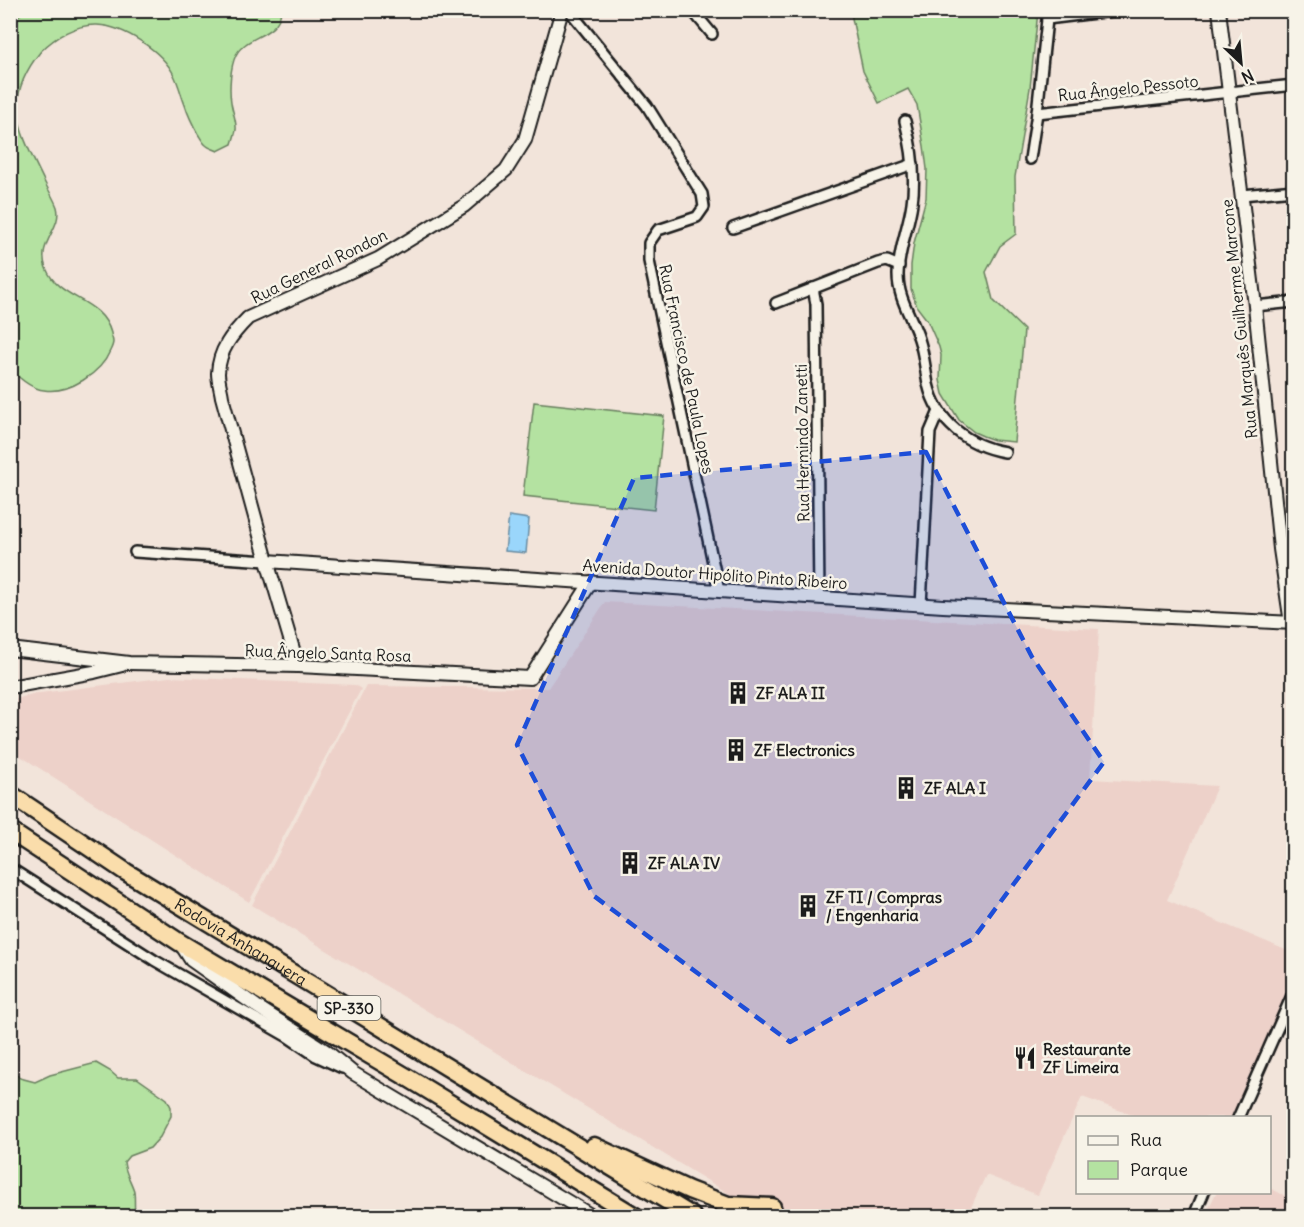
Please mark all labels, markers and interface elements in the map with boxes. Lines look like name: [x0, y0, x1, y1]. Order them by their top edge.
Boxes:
north arrow: [1211, 33, 1271, 93]
text: N: [1238, 65, 1257, 88]
street label: Rua Ângelo Pessoto: [1057, 71, 1199, 105]
street label: Rua Marquês Guilherme Marcone: [1216, 198, 1262, 440]
street label: Rua General Rondon: [248, 224, 390, 308]
street label: Rua Francisco de Paula Lopes: [655, 262, 719, 476]
street label: Rua Hermindo Zanetti: [791, 364, 813, 522]
street label: Avenida Doutor Hipólito Pinto Ribeiro: [582, 555, 848, 593]
street label: Rua Ângelo Santa Rosa: [244, 640, 412, 666]
building icon: ZF ALA II: [725, 680, 751, 706]
place label: ZF ALA II: [756, 683, 825, 703]
building icon: ZF Electronics: [723, 737, 749, 763]
place label: ZF Electronics: [754, 740, 855, 760]
building icon: ZF ALA I: [893, 775, 919, 801]
place label: ZF ALA I: [924, 778, 986, 798]
building icon: ZF ALA IV: [617, 850, 643, 876]
place label: ZF ALA IV: [648, 853, 720, 873]
place label: ZF TI / Compras / Engenharia: [826, 887, 942, 926]
building icon: ZF TI / Compras / Engenharia: [795, 893, 821, 919]
street label: Rodovia Anhanguera: [171, 894, 311, 990]
road number: SP-330: [318, 996, 380, 1020]
place label: Restaurante ZF Limeira: [1043, 1039, 1131, 1077]
restaurant icon: Restaurante ZF Limeira: [1012, 1045, 1038, 1071]
legend: [1076, 1116, 1271, 1194]
text: Rua: [1130, 1128, 1162, 1151]
text: Parque: [1130, 1158, 1188, 1181]

